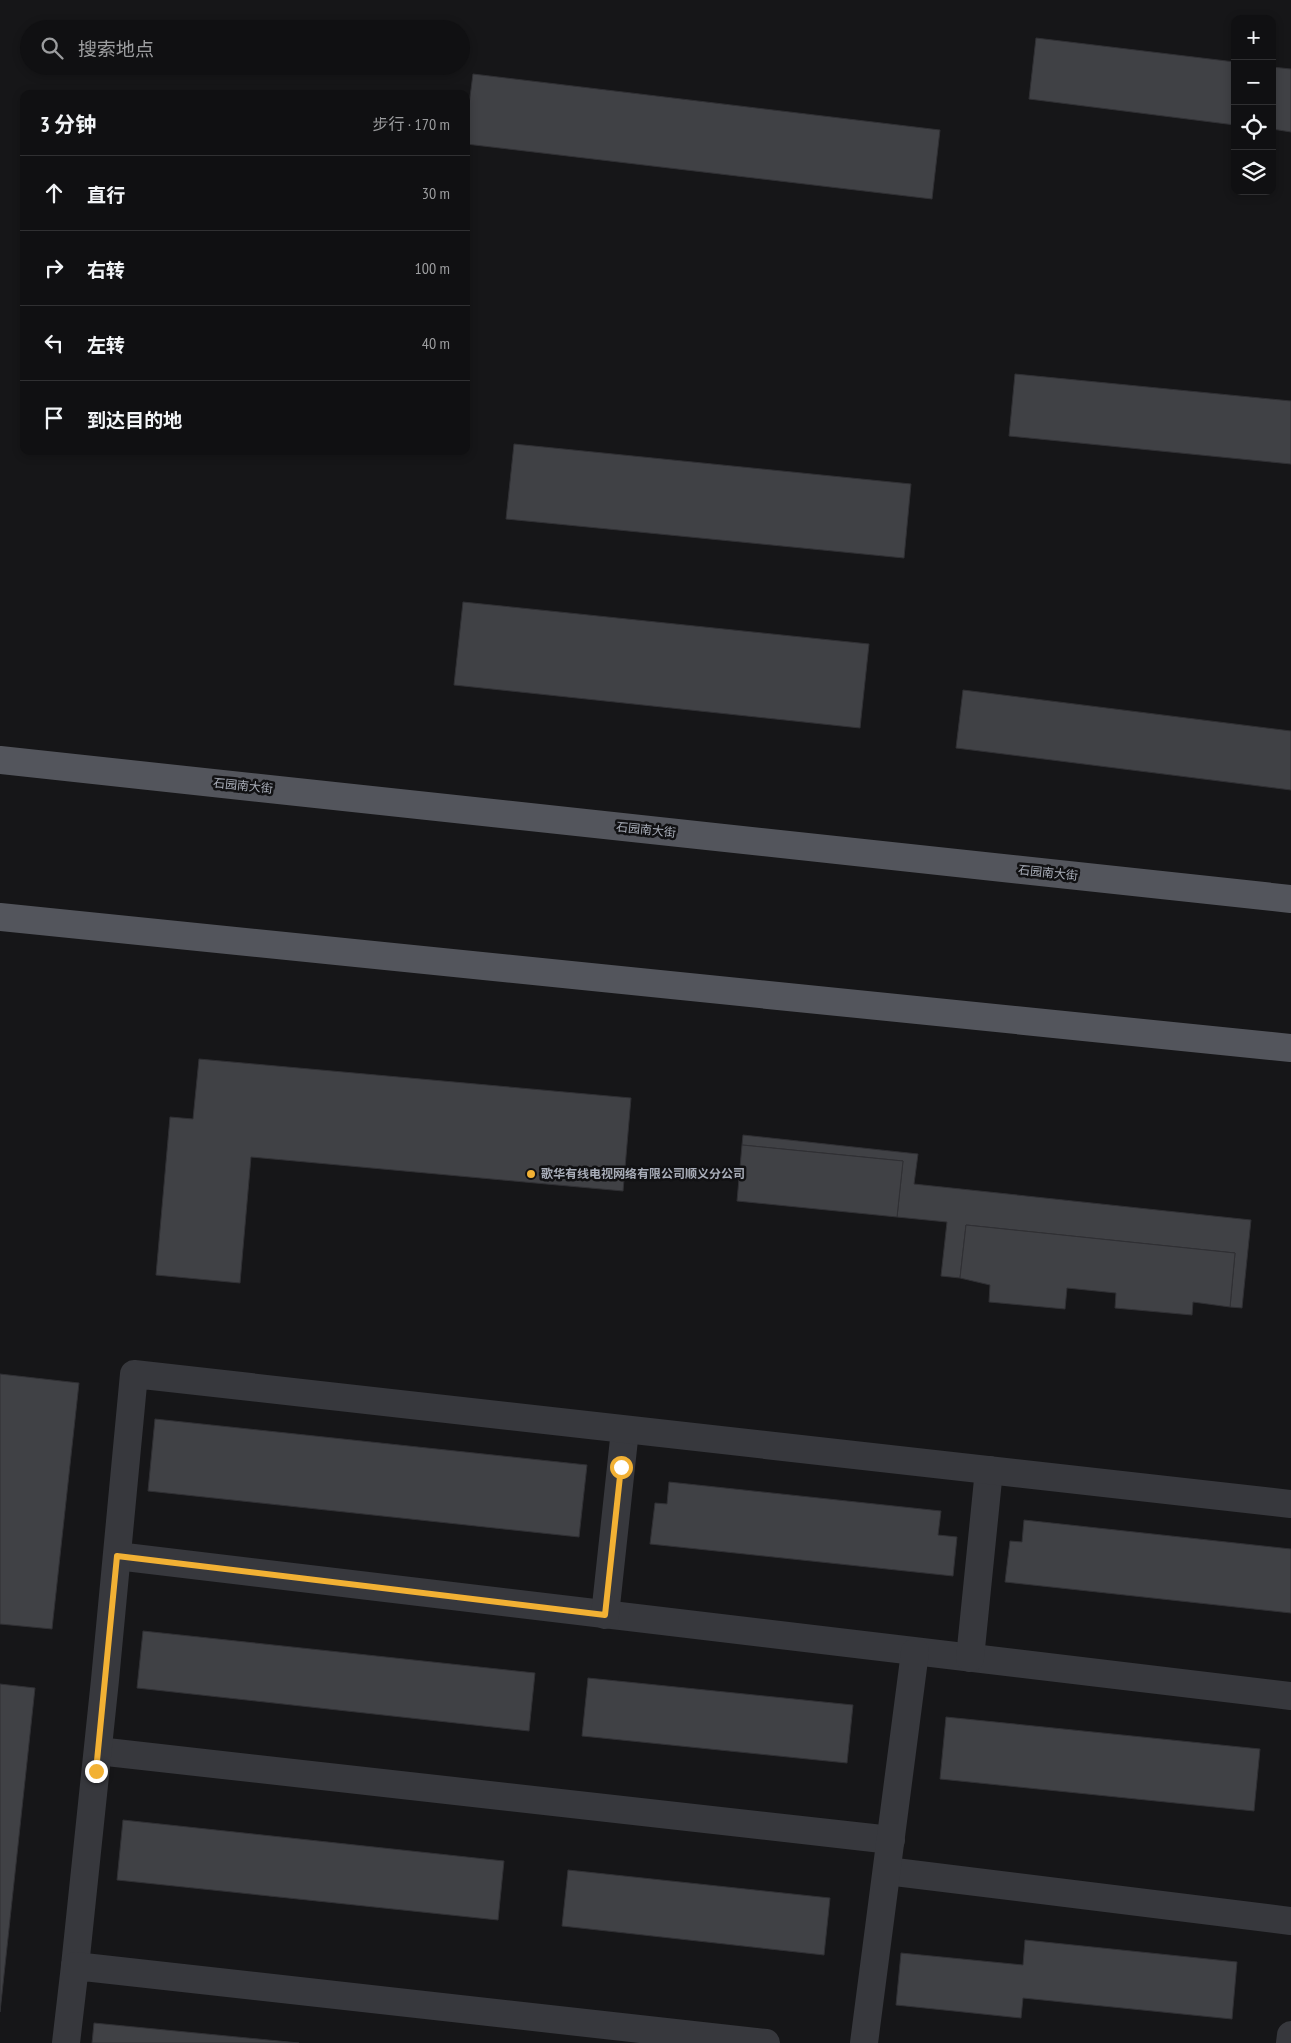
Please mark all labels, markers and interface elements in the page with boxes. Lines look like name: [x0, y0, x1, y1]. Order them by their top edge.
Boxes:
map controls: [1231, 15, 1276, 195]
button: +: [1231, 15, 1276, 60]
search box: [20, 20, 470, 75]
icon: search: [38, 34, 66, 62]
text: 搜索地点: [78, 37, 154, 61]
button: −: [1231, 60, 1276, 105]
button: locate: [1231, 105, 1276, 150]
text: 3 分钟: [40, 111, 96, 138]
text: 步行 · 170 m: [372, 114, 450, 134]
button: layers: [1231, 150, 1276, 195]
icon: ahead: [40, 179, 68, 207]
text: 直行: [87, 183, 125, 207]
text: 30 m: [422, 183, 450, 203]
icon: right: [40, 254, 68, 282]
text: 右转: [87, 258, 125, 282]
text: 100 m: [415, 258, 450, 278]
icon: left: [40, 329, 68, 357]
text: 左转: [87, 333, 125, 357]
text: 40 m: [422, 333, 450, 353]
icon: arrive: [40, 404, 68, 432]
text: 到达目的地: [87, 408, 182, 432]
street label: 石园南大街: [212, 775, 274, 796]
street label: 石园南大街: [615, 819, 677, 840]
street label: 石园南大街: [1017, 862, 1079, 883]
place label: 歌华有线电视网络有限公司顺义分公司: [541, 1166, 745, 1181]
marker: 歌华有线电视网络有限公司顺义分公司: [525, 1168, 537, 1180]
route start: [610, 1456, 633, 1479]
route end: [85, 1760, 108, 1783]

